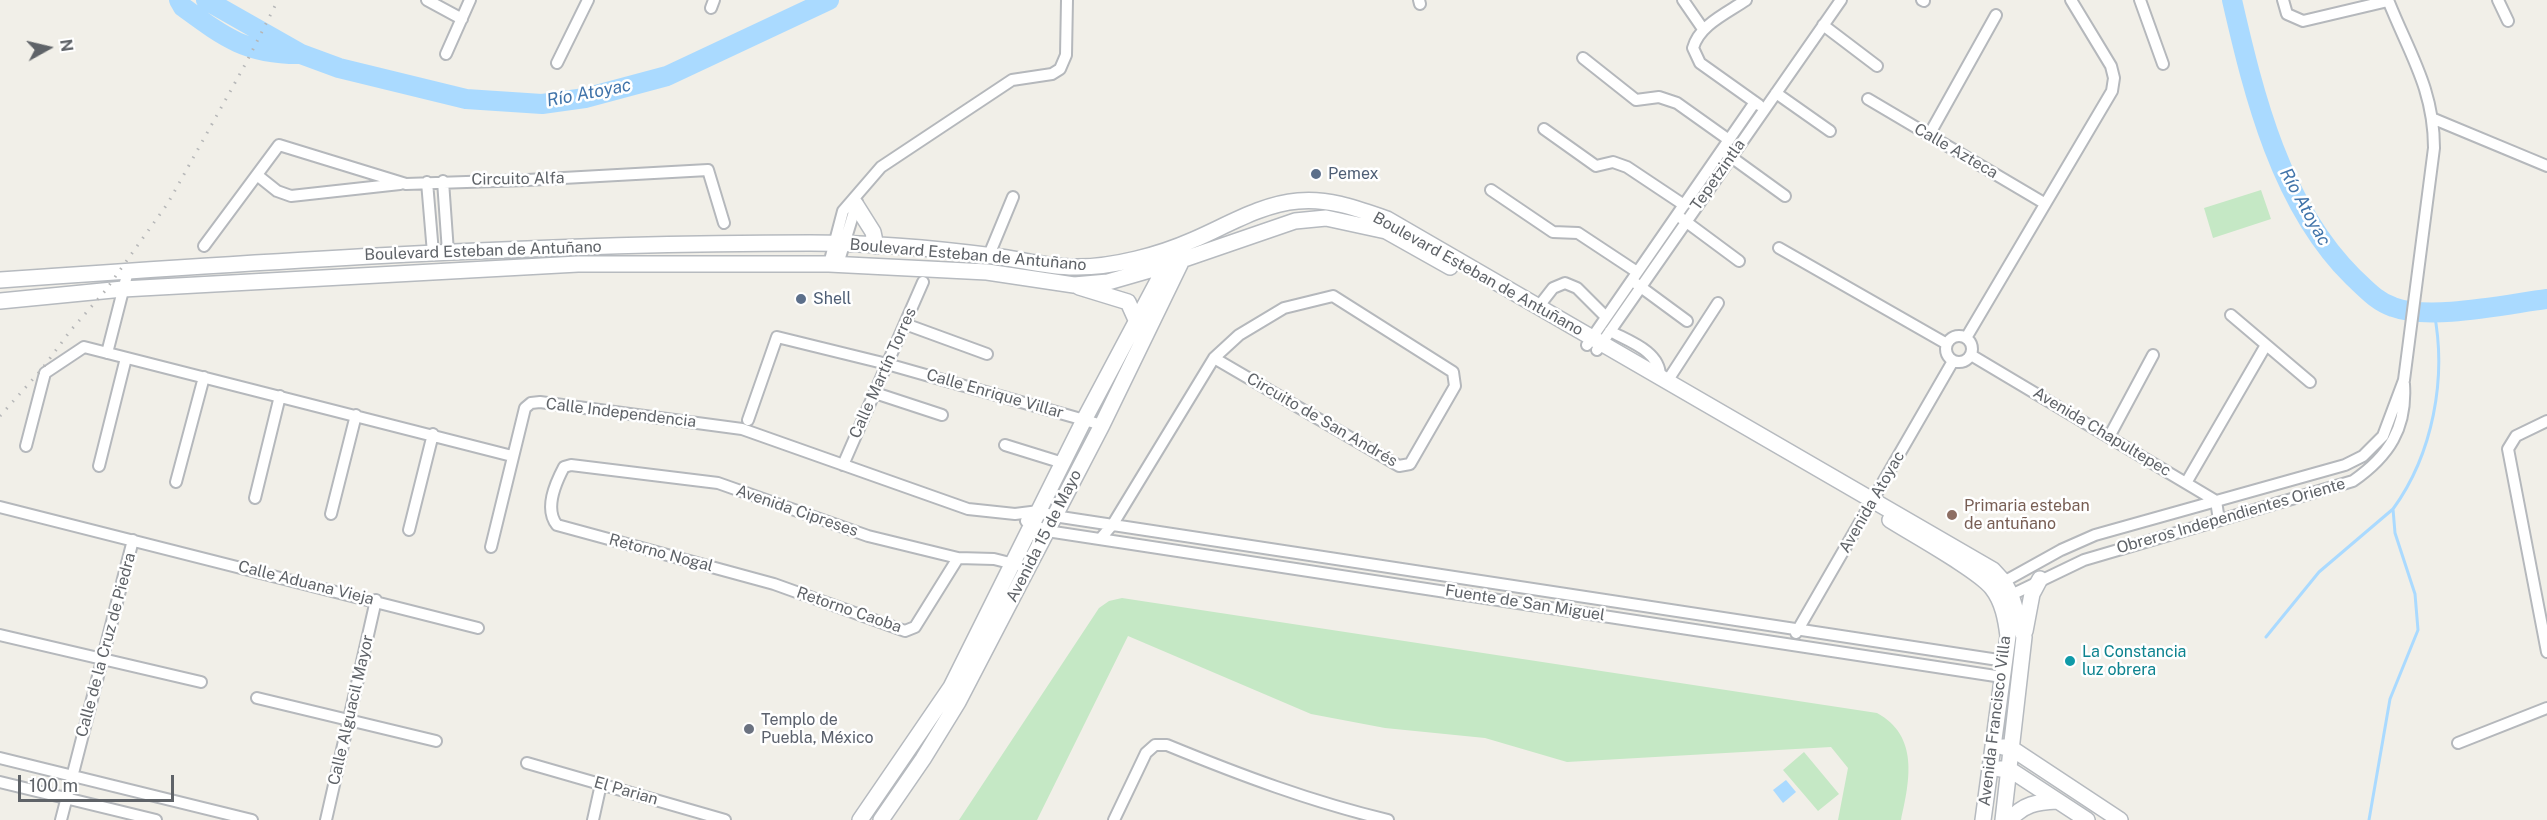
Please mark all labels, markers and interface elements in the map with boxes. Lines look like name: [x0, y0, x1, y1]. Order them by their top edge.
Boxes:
north arrow: [18, 18, 78, 78]
text: N: [56, 38, 77, 53]
water label: Río Atoyac: [545, 74, 633, 112]
street label: Calle Azteca: [1911, 119, 2001, 183]
street label: Tepetzintla: [1687, 136, 1749, 214]
place label: Pemex: [1328, 164, 1378, 184]
water label: Río Atoyac: [2275, 164, 2335, 250]
marker: Pemex: [1309, 167, 1323, 181]
street label: Circuito Alfa: [471, 169, 565, 189]
street label: Boulevard Esteban de Antuñano: [1369, 208, 1587, 340]
street label: Boulevard Esteban de Antuñano: [849, 235, 1087, 275]
street label: Boulevard Esteban de Antuñano: [364, 237, 602, 265]
place label: Shell: [813, 289, 851, 309]
marker: Shell: [794, 292, 808, 306]
street label: Calle Martín Torres: [846, 305, 920, 441]
street label: Calle Enrique Villar: [924, 365, 1066, 423]
street label: Circuito de San Andrés: [1243, 369, 1401, 471]
street label: Avenida Chapultepec: [2030, 383, 2174, 481]
street label: Calle Independencia: [545, 394, 697, 432]
street label: Avenida Atoyac: [1835, 448, 1909, 556]
street label: Avenida 15 de Mayo: [1002, 467, 1086, 605]
street label: Obreros Independientes Oriente: [2114, 474, 2348, 558]
street label: Avenida Cipreses: [733, 481, 861, 541]
place label: Primaria esteban de antuñano: [1964, 496, 2090, 534]
marker: Primaria esteban de antuñano: [1945, 508, 1959, 522]
street label: Retorno Nogal: [607, 530, 715, 576]
street label: Calle de la Cruz de Piedra: [72, 551, 140, 739]
street label: Calle Aduana Vieja: [236, 557, 376, 609]
street label: Fuente de San Miguel: [1444, 581, 1606, 625]
street label: Retorno Caoba: [794, 583, 904, 637]
street label: Calle Alguacil Mayor: [324, 633, 378, 787]
street label: Avenida Francisco Villa: [1975, 635, 2015, 807]
place label: La Constancia luz obrera: [2082, 642, 2186, 680]
marker: La Constancia luz obrera: [2063, 654, 2077, 668]
place label: Templo de Puebla, México: [761, 710, 874, 748]
marker: Templo de Puebla, México: [742, 722, 756, 736]
scale bar: [21, 763, 177, 801]
street label: El Parian: [592, 773, 660, 809]
text: 100 m: [29, 775, 78, 796]

